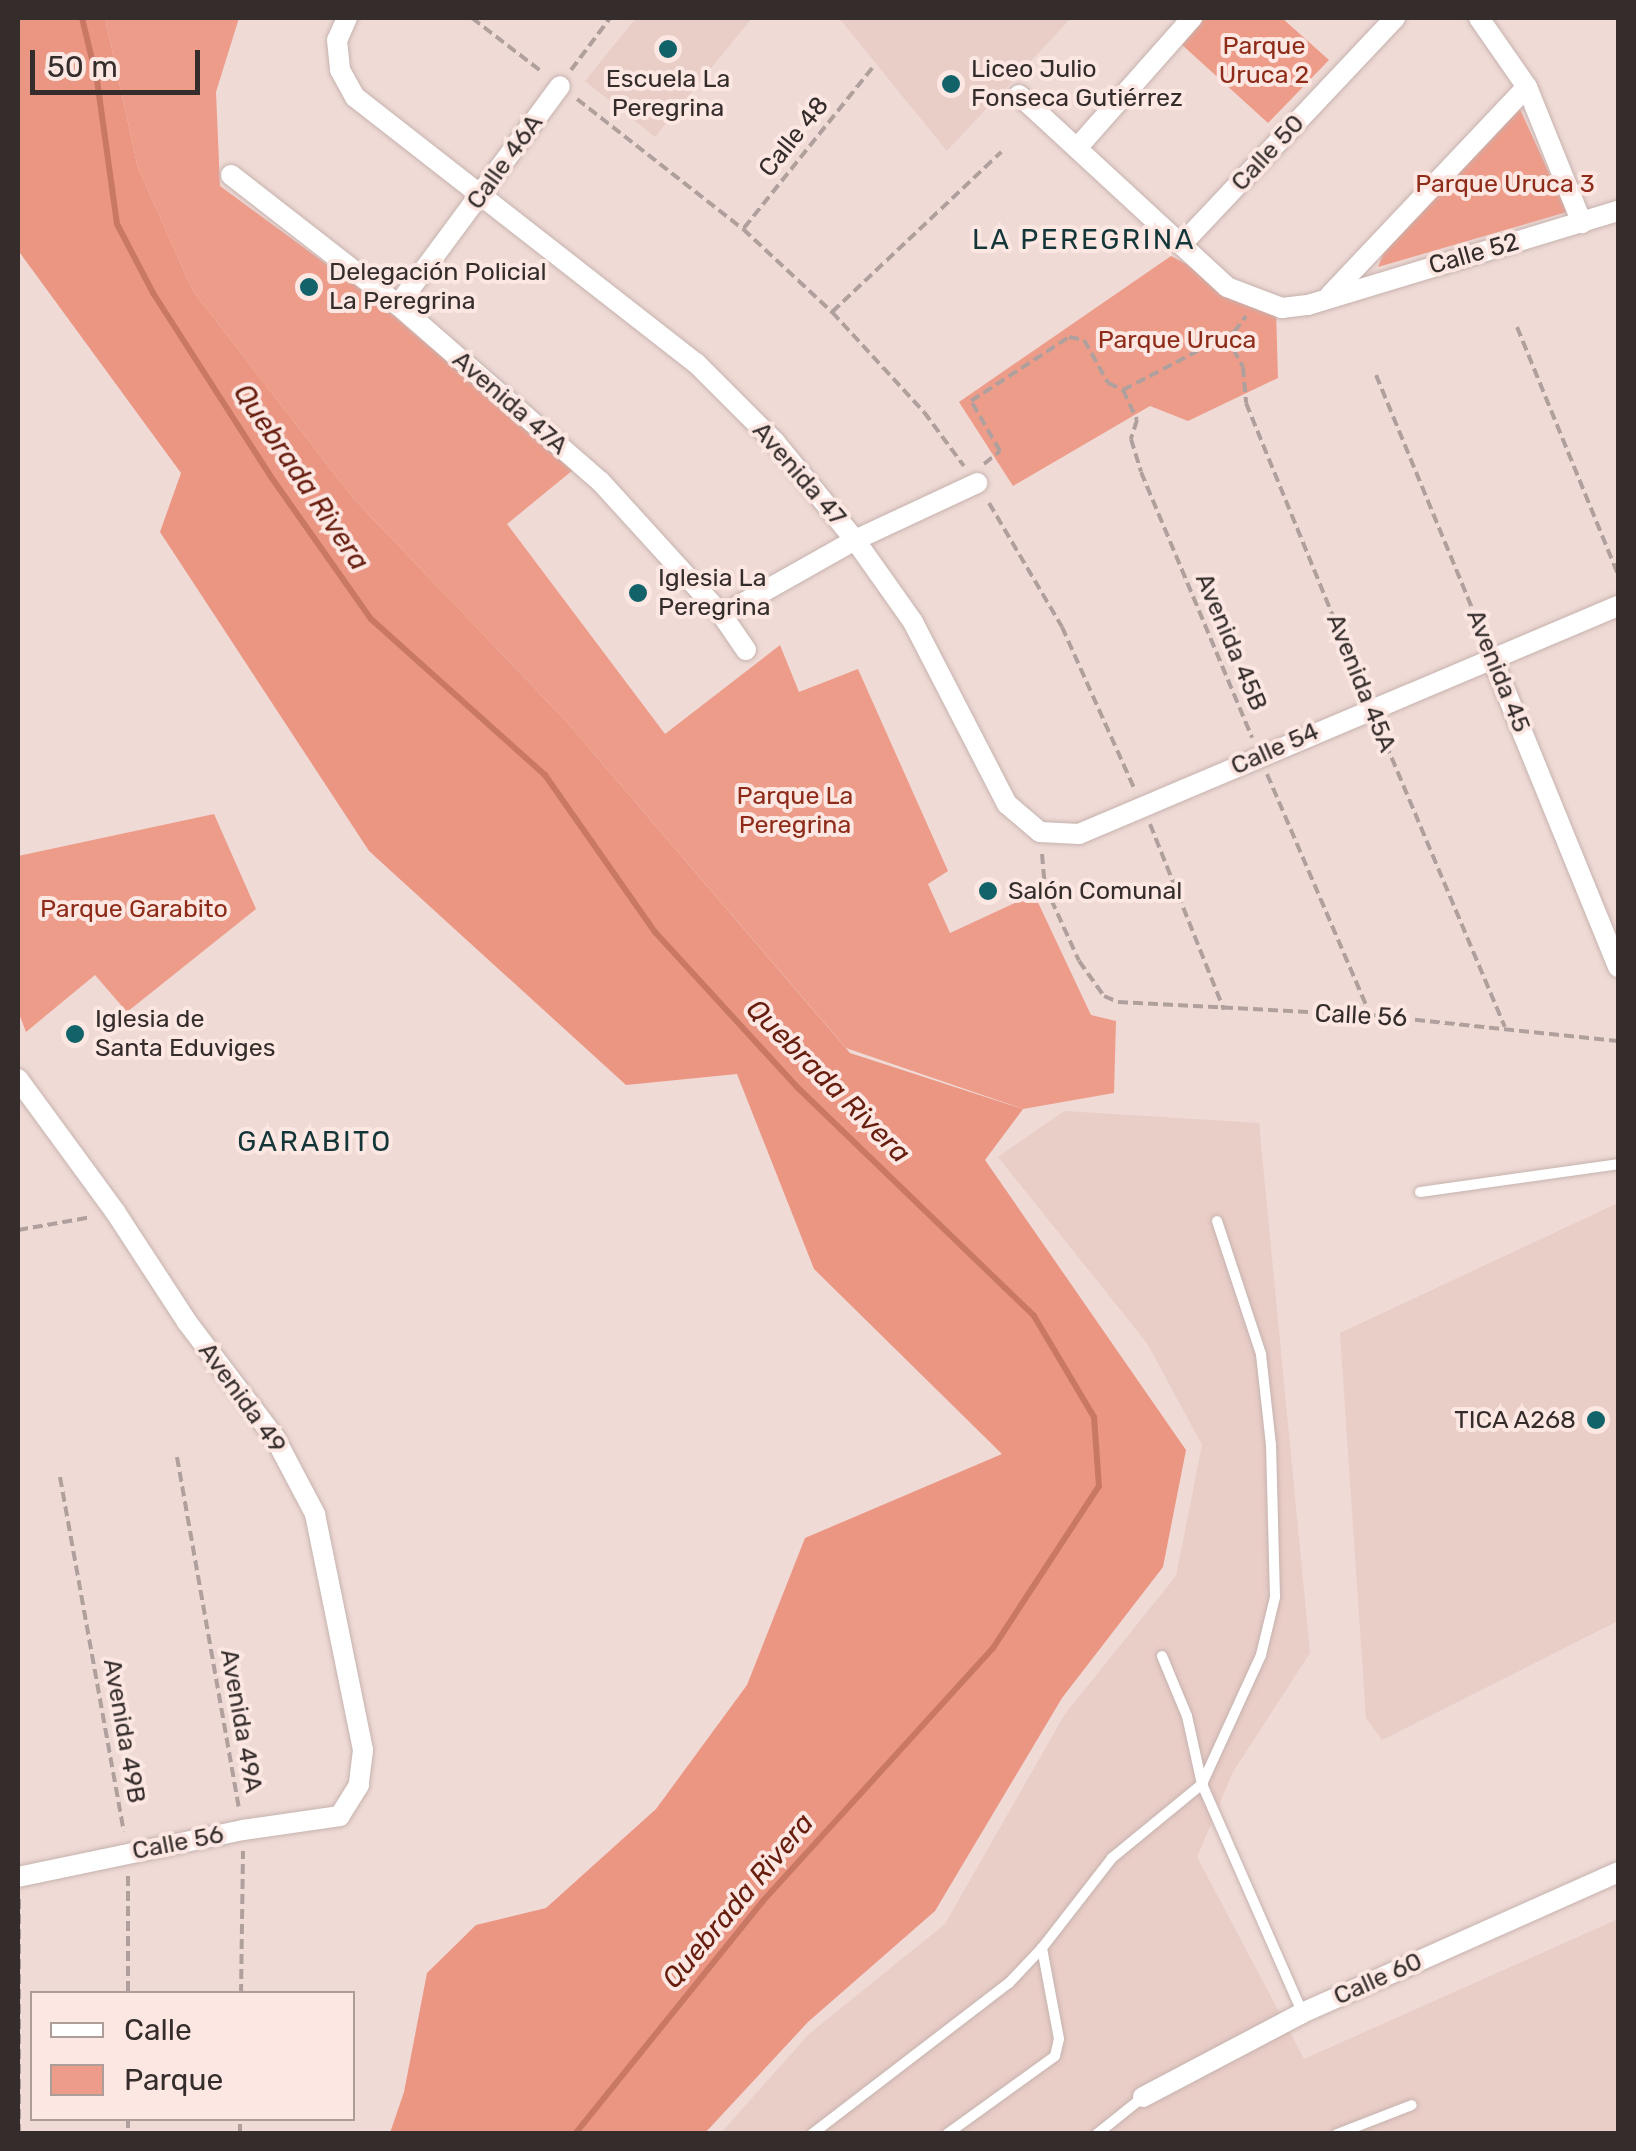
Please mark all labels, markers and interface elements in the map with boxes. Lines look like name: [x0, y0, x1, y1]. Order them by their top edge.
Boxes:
scale bar: [35, 30, 205, 92]
park label: Parque Uruca 2: [1219, 32, 1309, 91]
marker: Escuela La Peregrina: [657, 38, 679, 60]
text: 50 m: [47, 49, 118, 85]
place label: Liceo Julio Fonseca Gutiérrez: [971, 55, 1183, 114]
place label: Escuela La Peregrina: [606, 65, 730, 124]
marker: Liceo Julio Fonseca Gutiérrez: [940, 73, 962, 95]
street label: Calle 48: [753, 91, 835, 183]
street label: Calle 46A: [461, 109, 549, 215]
street label: Calle 50: [1225, 109, 1311, 197]
park label: Parque Uruca 3: [1415, 169, 1595, 199]
district label: LA PEREGRINA: [972, 223, 1196, 257]
street label: Calle 52: [1426, 227, 1522, 281]
place label: Delegación Policial La Peregrina: [329, 258, 547, 317]
marker: Delegación Policial La Peregrina: [298, 276, 320, 298]
park label: Parque Uruca: [1098, 325, 1256, 355]
street label: Avenida 47A: [446, 345, 574, 461]
water label: Quebrada Rivera: [226, 377, 376, 577]
street label: Avenida 47: [746, 416, 852, 532]
place label: Iglesia La Peregrina: [658, 564, 771, 623]
street label: Avenida 45B: [1189, 569, 1273, 715]
marker: Iglesia La Peregrina: [627, 582, 649, 604]
street label: Avenida 45: [1460, 605, 1536, 737]
street label: Avenida 45A: [1320, 609, 1402, 757]
street label: Calle 54: [1226, 716, 1324, 782]
park label: Parque La Peregrina: [737, 782, 853, 841]
place label: Salón Comunal: [1008, 876, 1182, 906]
marker: Salón Comunal: [977, 880, 999, 902]
park label: Parque Garabito: [40, 894, 228, 924]
water label: Quebrada Rivera: [739, 992, 917, 1170]
street label: Calle 56: [1314, 999, 1408, 1033]
place label: Iglesia de Santa Eduviges: [95, 1005, 276, 1064]
marker: Iglesia de Santa Eduviges: [64, 1023, 86, 1045]
district label: GARABITO: [237, 1125, 393, 1159]
street label: Avenida 49: [192, 1337, 292, 1459]
place label: TICA A268: [1453, 1405, 1576, 1435]
marker: TICA A268: [1585, 1409, 1607, 1431]
street label: Avenida 49A: [214, 1647, 268, 1795]
street label: Avenida 49B: [97, 1656, 151, 1806]
water label: Quebrada Rivera: [655, 1807, 821, 1995]
street label: Calle 56: [130, 1819, 226, 1867]
street label: Calle 60: [1329, 1946, 1427, 2012]
legend: [30, 1991, 355, 2121]
text: Calle: [124, 2012, 192, 2048]
text: Parque: [124, 2062, 223, 2098]

